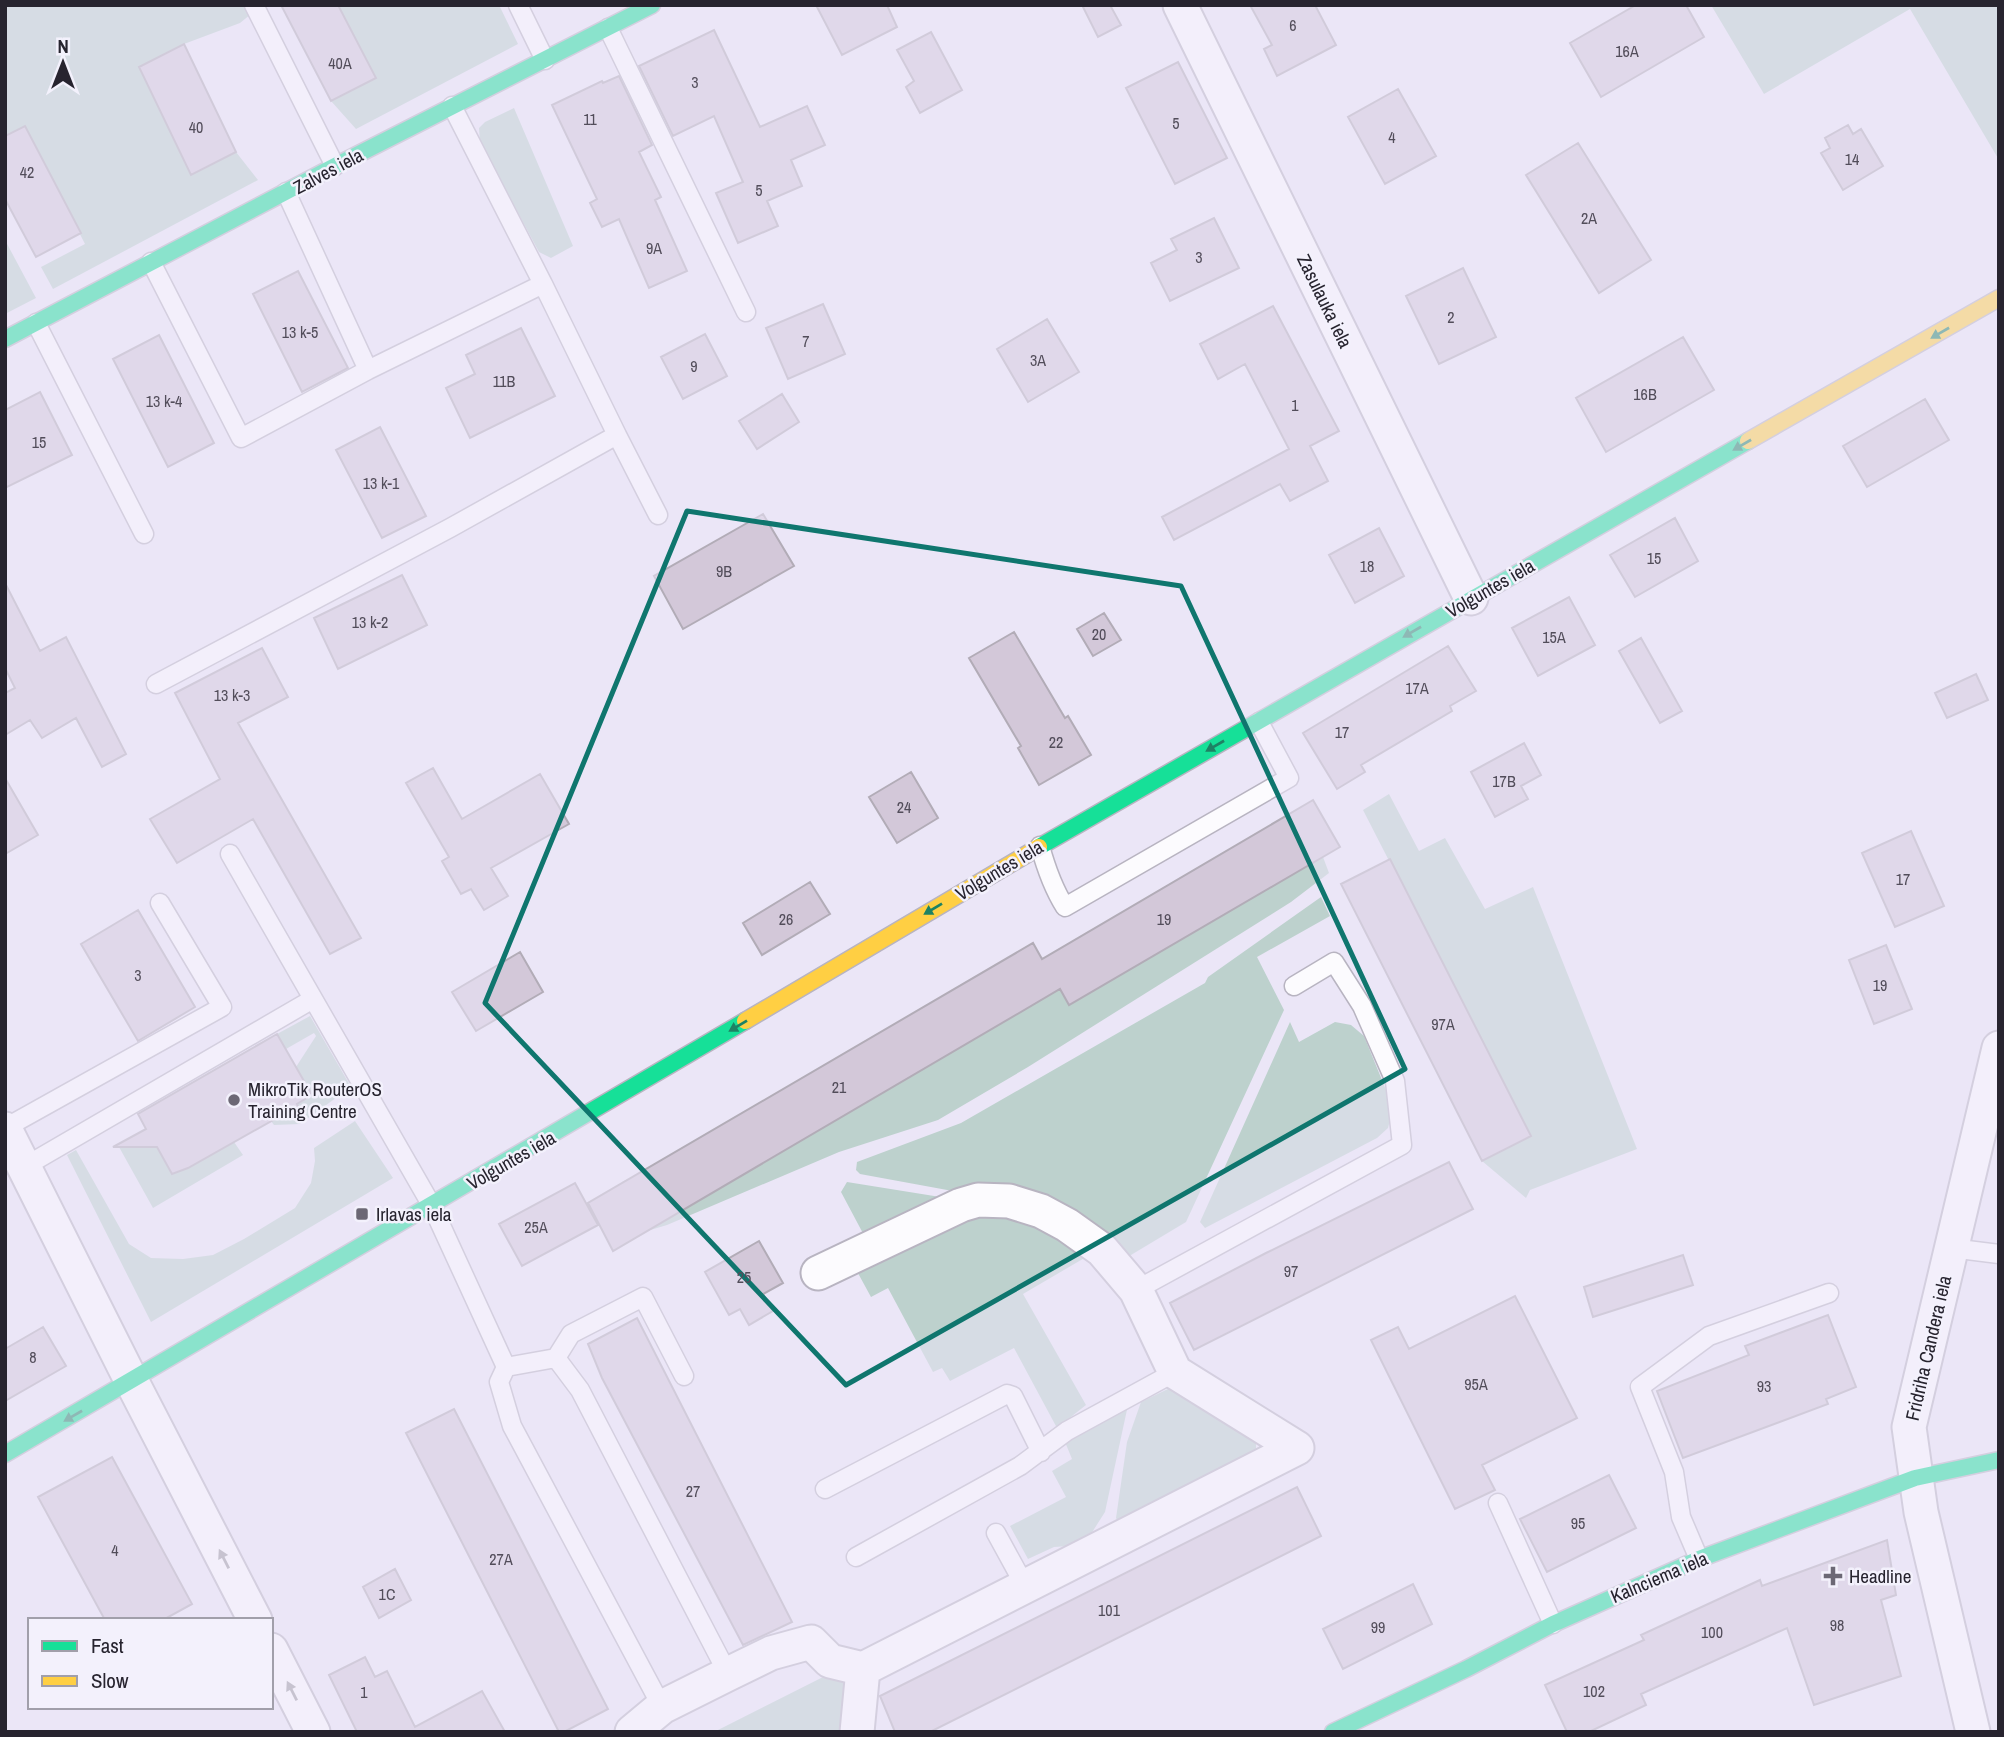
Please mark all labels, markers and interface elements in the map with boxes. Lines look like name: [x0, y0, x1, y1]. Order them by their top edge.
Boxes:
house number: 6: [1289, 14, 1297, 36]
north arrow: [28, 28, 98, 98]
text: N: [57, 33, 69, 59]
house number: 16A: [1615, 40, 1639, 62]
house number: 40A: [328, 52, 352, 74]
house number: 3: [691, 71, 699, 93]
house number: 11: [583, 108, 598, 130]
house number: 5: [1172, 112, 1180, 134]
house number: 40: [189, 116, 203, 138]
house number: 4: [1388, 126, 1396, 148]
street label: Zalves iela: [289, 142, 368, 200]
house number: 14: [1845, 148, 1859, 170]
house number: 42: [20, 161, 34, 183]
house number: 5: [755, 179, 763, 201]
house number: 2A: [1581, 207, 1597, 229]
house number: 9A: [646, 237, 662, 259]
house number: 3: [1195, 246, 1203, 268]
street label: Zasulauka iela: [1291, 250, 1359, 353]
house number: 2: [1447, 306, 1455, 328]
house number: 13 k-5: [282, 321, 318, 343]
one-way arrow: [1930, 326, 1949, 339]
house number: 7: [802, 330, 810, 352]
house number: 3A: [1030, 349, 1046, 371]
house number: 9: [690, 355, 698, 377]
house number: 11B: [493, 370, 515, 392]
house number: 16B: [1633, 383, 1657, 405]
house number: 13 k-4: [146, 390, 182, 412]
house number: 1: [1291, 394, 1299, 416]
house number: 15: [32, 431, 46, 453]
one-way arrow: [1732, 439, 1752, 451]
house number: 13 k-1: [363, 472, 400, 494]
house number: 15: [1647, 547, 1661, 569]
street label: Volguntes iela: [1441, 552, 1539, 624]
house number: 18: [1360, 555, 1374, 577]
house number: 9B: [716, 560, 732, 582]
house number: 13 k-2: [352, 611, 388, 633]
house number: 20: [1092, 623, 1106, 645]
one-way arrow: [1403, 626, 1422, 639]
house number: 15A: [1542, 626, 1566, 648]
house number: 17A: [1405, 677, 1429, 699]
house number: 13 k-3: [214, 684, 250, 706]
house number: 17: [1335, 721, 1349, 743]
house number: 22: [1049, 731, 1063, 753]
one-way arrow: [1206, 740, 1225, 753]
house number: 17B: [1492, 770, 1516, 792]
house number: 24: [897, 796, 911, 818]
street label: Volguntes iela: [950, 833, 1048, 906]
house number: 17: [1896, 868, 1910, 890]
one-way arrow: [924, 903, 943, 915]
house number: 26: [779, 908, 793, 930]
house number: 19: [1157, 908, 1171, 930]
house number: 3: [134, 964, 142, 986]
house number: 19: [1873, 974, 1887, 996]
house number: 97A: [1431, 1013, 1455, 1035]
one-way arrow: [729, 1019, 748, 1032]
place label: MikroTik RouterOS Training Centre: [248, 1076, 382, 1124]
house number: 21: [832, 1076, 847, 1098]
marker: MikroTik RouterOS Training Centre: [226, 1092, 242, 1108]
street label: Volguntes iela: [462, 1124, 560, 1196]
place label: Irlavas iela: [376, 1201, 452, 1227]
marker: Irlavas iela: [354, 1206, 370, 1222]
house number: 25A: [524, 1216, 548, 1238]
house number: 97: [1284, 1260, 1298, 1282]
house number: 25: [737, 1266, 751, 1288]
street label: Fridriha Candera iela: [1899, 1273, 1957, 1423]
house number: 8: [29, 1346, 37, 1368]
house number: 95A: [1464, 1373, 1488, 1395]
house number: 93: [1757, 1375, 1771, 1397]
one-way arrow: [63, 1410, 82, 1422]
house number: 27: [686, 1480, 700, 1502]
house number: 95: [1571, 1512, 1585, 1534]
house number: 4: [111, 1539, 119, 1561]
street label: Kalnciema iela: [1606, 1545, 1712, 1609]
house number: 27A: [489, 1548, 513, 1570]
one-way arrow: [218, 1549, 230, 1569]
place label: Headline: [1849, 1563, 1911, 1589]
marker: Headline: [1823, 1566, 1843, 1586]
house number: 1C: [379, 1583, 395, 1605]
house number: 101: [1098, 1599, 1121, 1621]
house number: 98: [1830, 1614, 1844, 1636]
house number: 99: [1371, 1616, 1385, 1638]
legend: [28, 1618, 273, 1709]
house number: 100: [1701, 1621, 1723, 1643]
text: Fast: [91, 1631, 124, 1660]
text: Slow: [91, 1666, 129, 1695]
house number: 102: [1583, 1680, 1605, 1702]
one-way arrow: [287, 1681, 298, 1701]
house number: 1: [360, 1681, 368, 1703]

